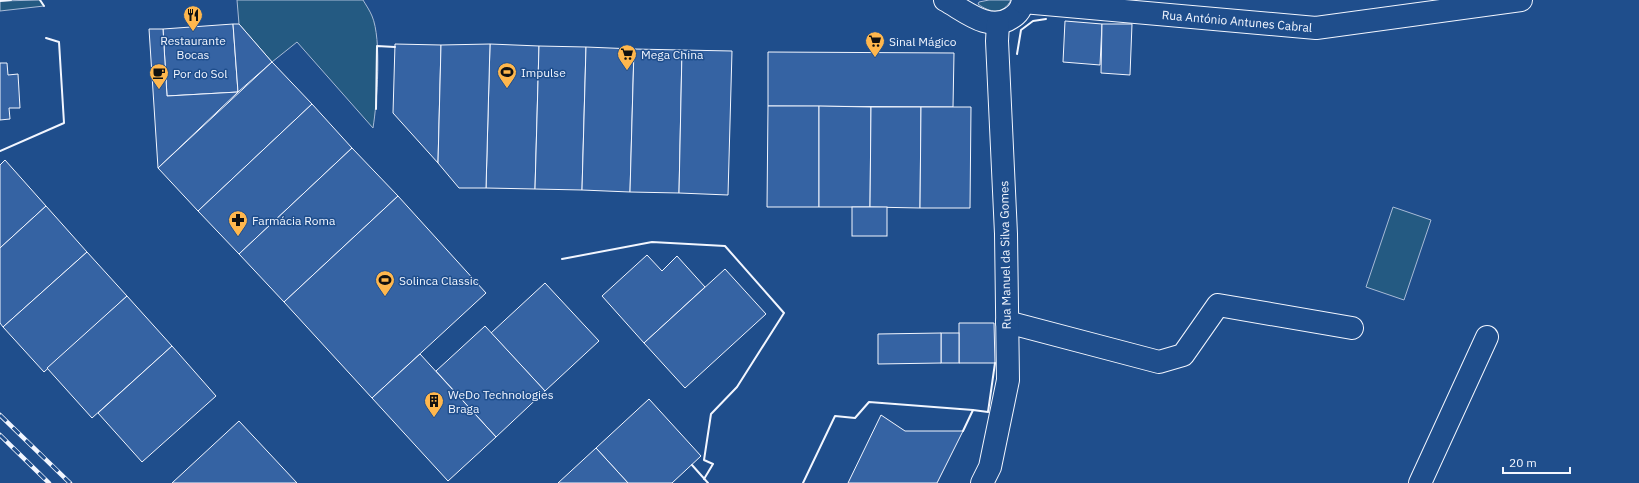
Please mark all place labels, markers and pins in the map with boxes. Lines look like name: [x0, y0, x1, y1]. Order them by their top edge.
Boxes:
restaurant icon: Restaurante Bocas: [182, 4, 204, 32]
supermarket icon: Sinal Mágico: [864, 30, 886, 58]
place label: Restaurante Bocas: [160, 33, 226, 62]
place label: Sinal Mágico: [889, 34, 957, 49]
supermarket icon: Mega China: [616, 43, 638, 71]
place label: Mega China: [641, 47, 704, 62]
sports icon: Impulse: [496, 61, 518, 89]
cafe icon: Por do Sol: [148, 62, 170, 90]
place label: Impulse: [521, 65, 566, 80]
place label: Por do Sol: [173, 66, 227, 81]
pharmacy icon: Farmácia Roma: [227, 209, 249, 237]
place label: Farmácia Roma: [252, 213, 336, 228]
sports icon: Solinca Classic: [374, 269, 396, 297]
place label: Solinca Classic: [399, 273, 479, 288]
place label: WeDo Technologies Braga: [448, 387, 554, 416]
building icon: WeDo Technologies Braga: [423, 390, 445, 418]

